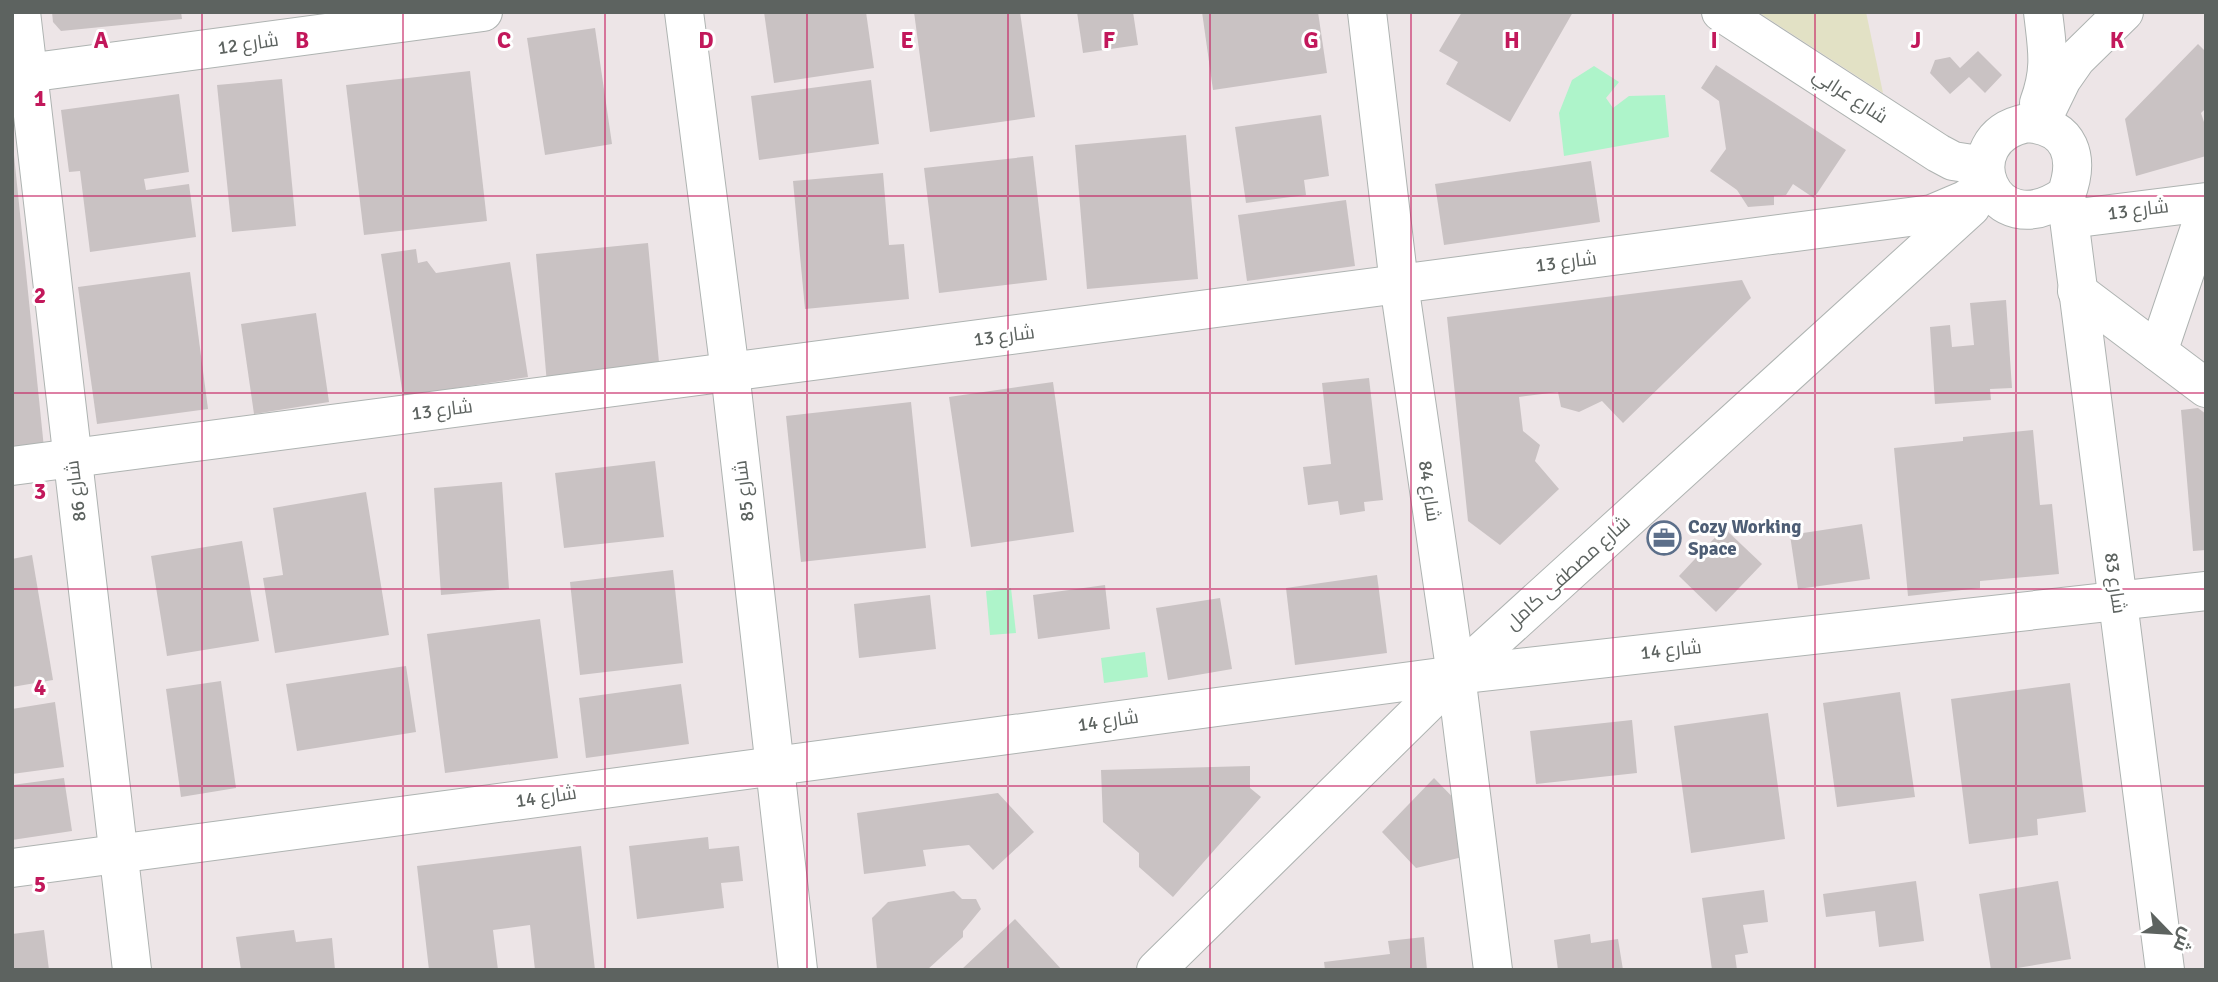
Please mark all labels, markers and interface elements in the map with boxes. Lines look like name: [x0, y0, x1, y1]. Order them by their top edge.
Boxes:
text: A: [94, 26, 109, 55]
text: B: [295, 26, 309, 55]
text: C: [497, 26, 511, 55]
text: D: [698, 26, 714, 55]
text: E: [900, 26, 914, 55]
text: F: [1103, 26, 1115, 55]
text: G: [1303, 26, 1319, 55]
text: H: [1504, 26, 1520, 55]
text: I: [1710, 26, 1718, 55]
text: J: [1911, 26, 1921, 55]
text: K: [2110, 26, 2125, 55]
street label: شارع 12: [216, 28, 280, 61]
street label: شارع عرابي: [1807, 63, 1892, 131]
text: 1: [34, 84, 46, 113]
street label: شارع 13: [2106, 194, 2170, 227]
street label: شارع 13: [1534, 246, 1598, 279]
text: 2: [34, 281, 46, 310]
street label: شارع 13: [972, 320, 1036, 353]
street label: شارع 13: [410, 394, 474, 427]
street label: شارع 86: [60, 459, 93, 523]
street label: شارع 85: [728, 459, 761, 523]
street label: شارع 84: [1412, 459, 1445, 523]
text: 3: [34, 477, 46, 506]
street label: شارع مصطفى كامل: [1501, 511, 1636, 636]
place label: Cozy Working Space: [1688, 515, 1801, 561]
office icon: Cozy Working Space: [1645, 519, 1683, 557]
street label: شارع 83: [2098, 551, 2131, 615]
street label: شارع 14: [1639, 635, 1703, 666]
text: 4: [34, 673, 46, 702]
street label: شارع 14: [1076, 705, 1140, 738]
street label: شارع 14: [514, 781, 578, 814]
text: 5: [34, 870, 46, 899]
north arrow: [2134, 898, 2204, 968]
text: ش: [2167, 924, 2200, 956]

